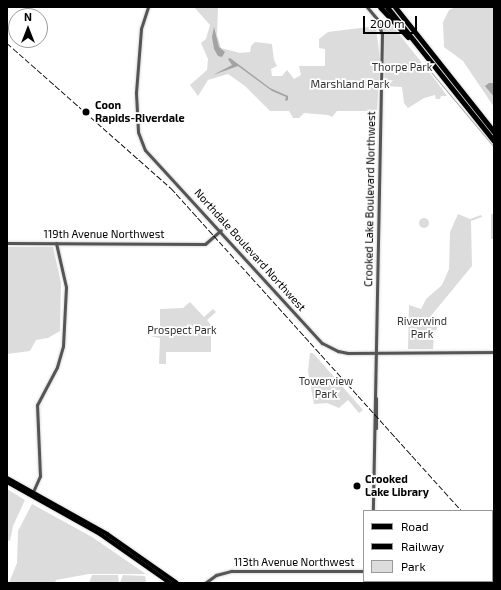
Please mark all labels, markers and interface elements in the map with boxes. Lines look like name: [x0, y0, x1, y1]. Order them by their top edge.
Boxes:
north arrow: [8, 8, 48, 48]
scale bar: [365, 8, 419, 34]
text: N: [24, 10, 32, 23]
text: 200 m: [370, 16, 404, 30]
park label: Thorpe Park: [372, 60, 432, 74]
park label: Marshland Park: [310, 77, 390, 91]
place label: Coon Rapids-Riverdale: [95, 99, 185, 125]
marker: Coon Rapids-Riverdale: [80, 106, 92, 118]
street label: Crooked Lake Boulevard Northwest: [362, 111, 378, 287]
street label: Northdale Boulevard Northwest: [192, 186, 308, 314]
street label: 119th Avenue Northwest: [43, 227, 165, 241]
park label: Riverwind Park: [397, 315, 447, 341]
park label: Prospect Park: [147, 323, 217, 337]
park label: Towerview Park: [299, 375, 353, 401]
place label: Crooked Lake Library: [365, 473, 429, 499]
marker: Crooked Lake Library: [352, 481, 362, 491]
legend: [363, 510, 493, 582]
text: Road: [401, 519, 429, 533]
text: Railway: [401, 539, 444, 553]
street label: 113th Avenue Northwest: [234, 555, 354, 569]
text: Park: [401, 559, 426, 573]

